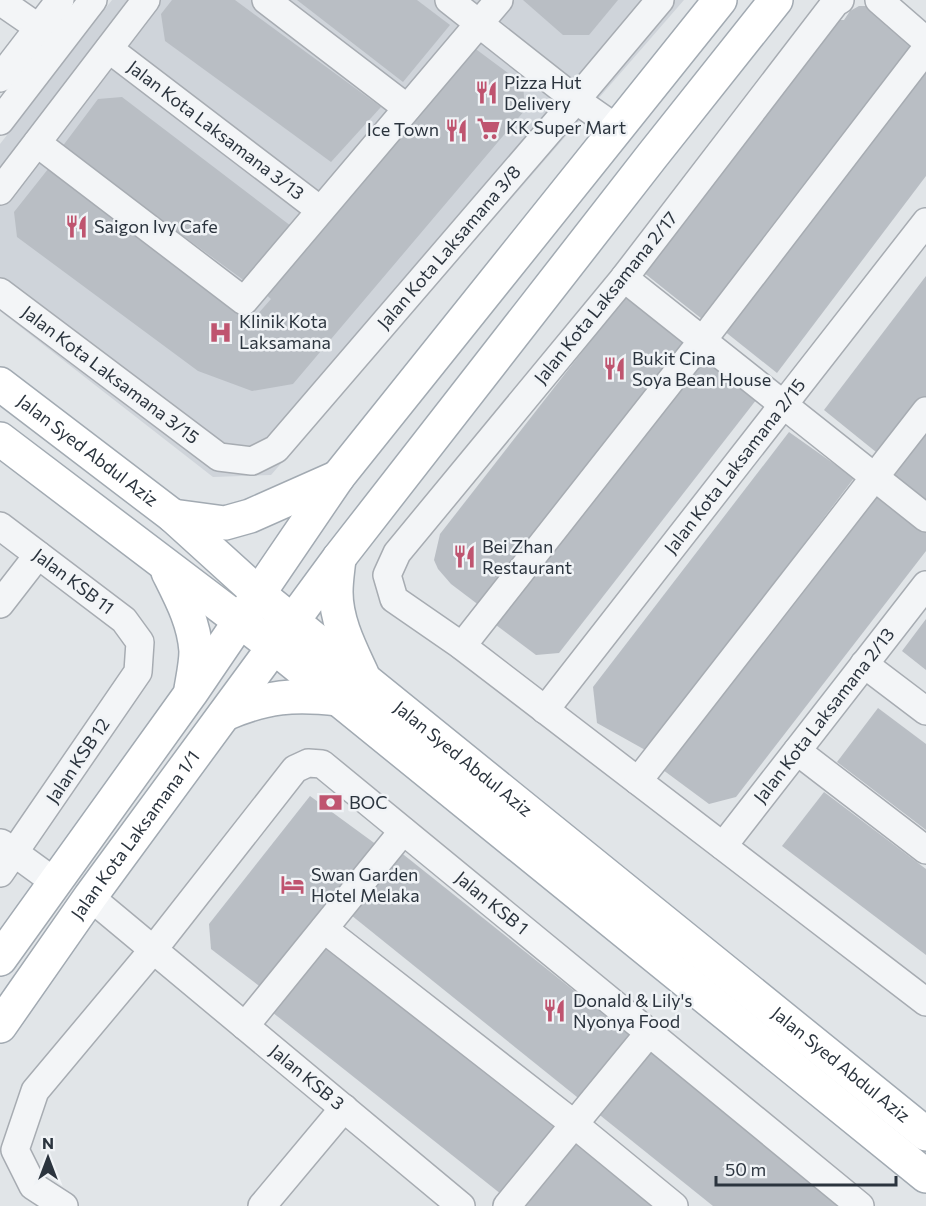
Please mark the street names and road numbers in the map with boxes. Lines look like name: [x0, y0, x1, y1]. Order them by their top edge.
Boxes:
street label: Jalan Kota Laksamana 3/13: [124, 55, 309, 204]
street label: Jalan Kota Laksamana 3/8: [372, 161, 525, 333]
street label: Jalan Kota Laksamana 2/17: [529, 207, 682, 388]
street label: Jalan Kota Laksamana 3/15: [18, 300, 204, 448]
street label: Jalan Kota Laksamana 2/15: [659, 374, 810, 558]
street label: Jalan Syed Abdul Aziz: [13, 389, 163, 511]
street label: Jalan KSB 11: [29, 543, 119, 618]
street label: Jalan Kota Laksamana 2/13: [748, 623, 899, 807]
street label: Jalan Syed Abdul Aziz: [390, 696, 537, 821]
street label: Jalan KSB 12: [41, 714, 114, 807]
street label: Jalan Kota Laksamana 1/1: [66, 746, 204, 923]
street label: Jalan KSB 1: [451, 866, 533, 939]
street label: Jalan Syed Abdul Aziz: [768, 1002, 915, 1127]
street label: Jalan KSB 3: [266, 1039, 349, 1114]

